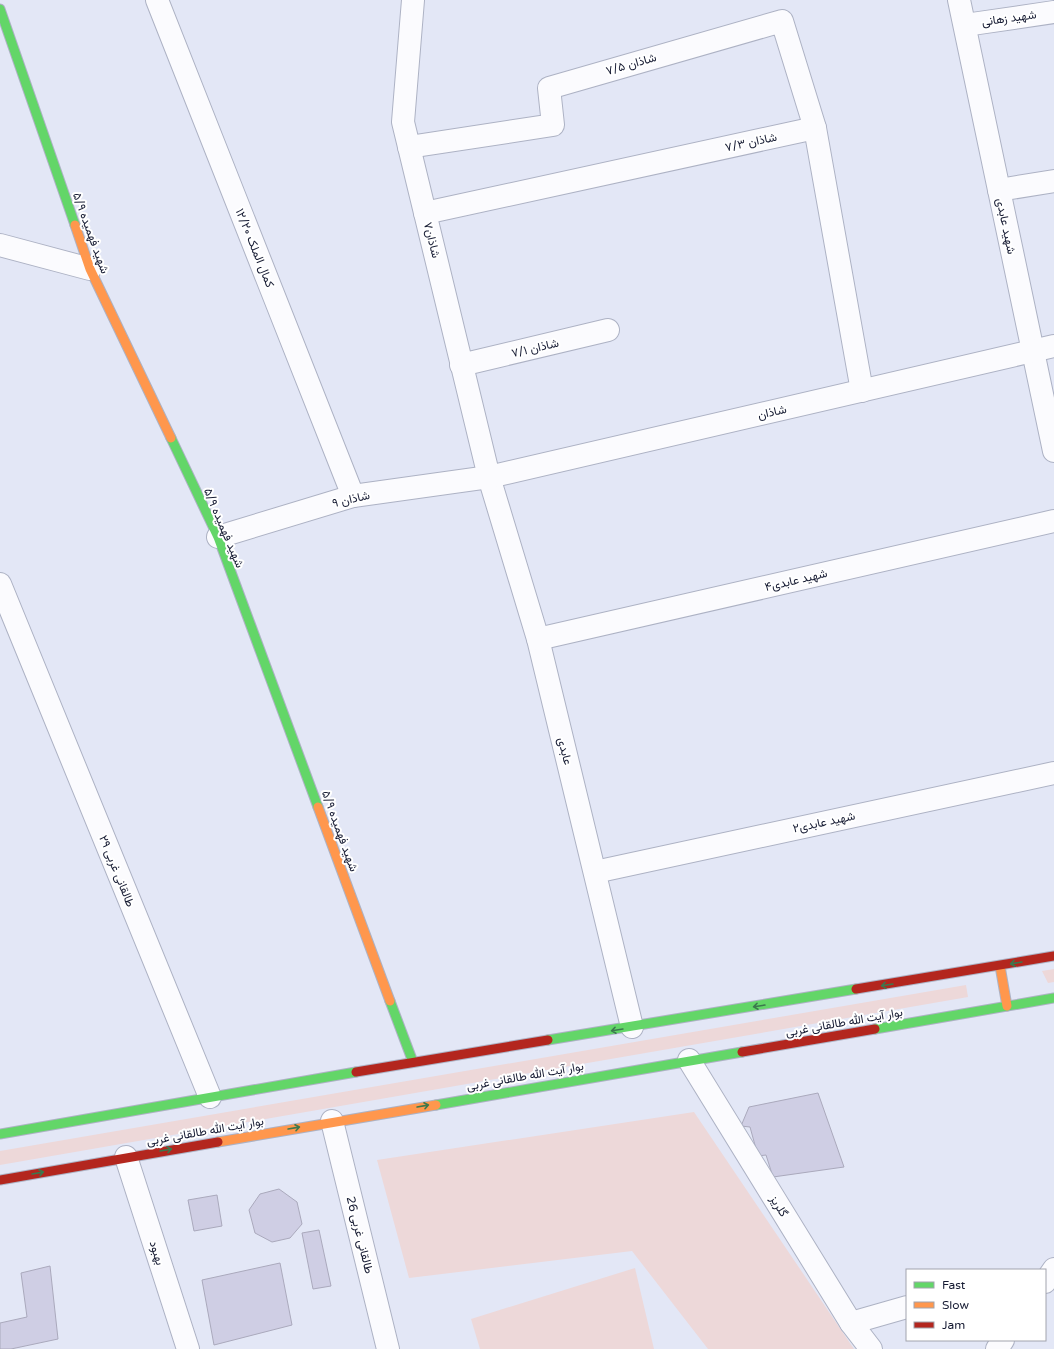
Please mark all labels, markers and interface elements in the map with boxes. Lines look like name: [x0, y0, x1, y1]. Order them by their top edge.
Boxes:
street label: شهید زهانی: [981, 7, 1037, 30]
street label: شاذان ۷/۵: [604, 50, 658, 78]
street label: شاذان ۷/۳: [724, 130, 778, 154]
street label: شهید فهمیده ۵/۹: [69, 191, 112, 276]
street label: شهید عابدی: [992, 197, 1019, 256]
street label: کمال الملک ۱۲/۲۰: [232, 206, 277, 290]
street label: شاذان۷: [421, 221, 443, 259]
street label: شاذان ۷/۱: [510, 336, 560, 360]
street label: شاذان: [756, 402, 788, 422]
street label: شهید فهمیده ۵/۹: [200, 486, 247, 570]
street label: شاذان ۹: [331, 488, 371, 510]
street label: شهید عابدی۴: [763, 566, 829, 595]
street label: عابدی: [554, 736, 575, 766]
street label: شهید فهمیده ۵/۹: [318, 789, 361, 874]
street label: شهید عابدی۲: [792, 809, 857, 836]
street label: طالقانی غربی ۲۹: [95, 833, 138, 909]
one-way arrow: [1009, 959, 1022, 967]
one-way arrow: [881, 981, 894, 989]
one-way arrow: [753, 1002, 766, 1010]
street label: بوار آیت الله طالقانی غربی: [784, 1005, 904, 1040]
one-way arrow: [611, 1026, 624, 1034]
street label: بوار آیت الله طالقانی غربی: [465, 1059, 585, 1094]
one-way arrow: [416, 1102, 429, 1110]
street label: بوار آیت الله طالقانی غربی: [145, 1114, 265, 1149]
one-way arrow: [288, 1124, 301, 1132]
one-way arrow: [160, 1146, 173, 1154]
one-way arrow: [32, 1169, 45, 1177]
street label: گلریز: [766, 1192, 791, 1220]
street label: طالقانی غربی 26: [343, 1195, 376, 1275]
street label: بهبود: [146, 1239, 167, 1267]
legend: [906, 1269, 1046, 1341]
text: Fast: [942, 1278, 966, 1292]
text: Slow: [942, 1298, 969, 1312]
text: Jam: [942, 1318, 965, 1332]

